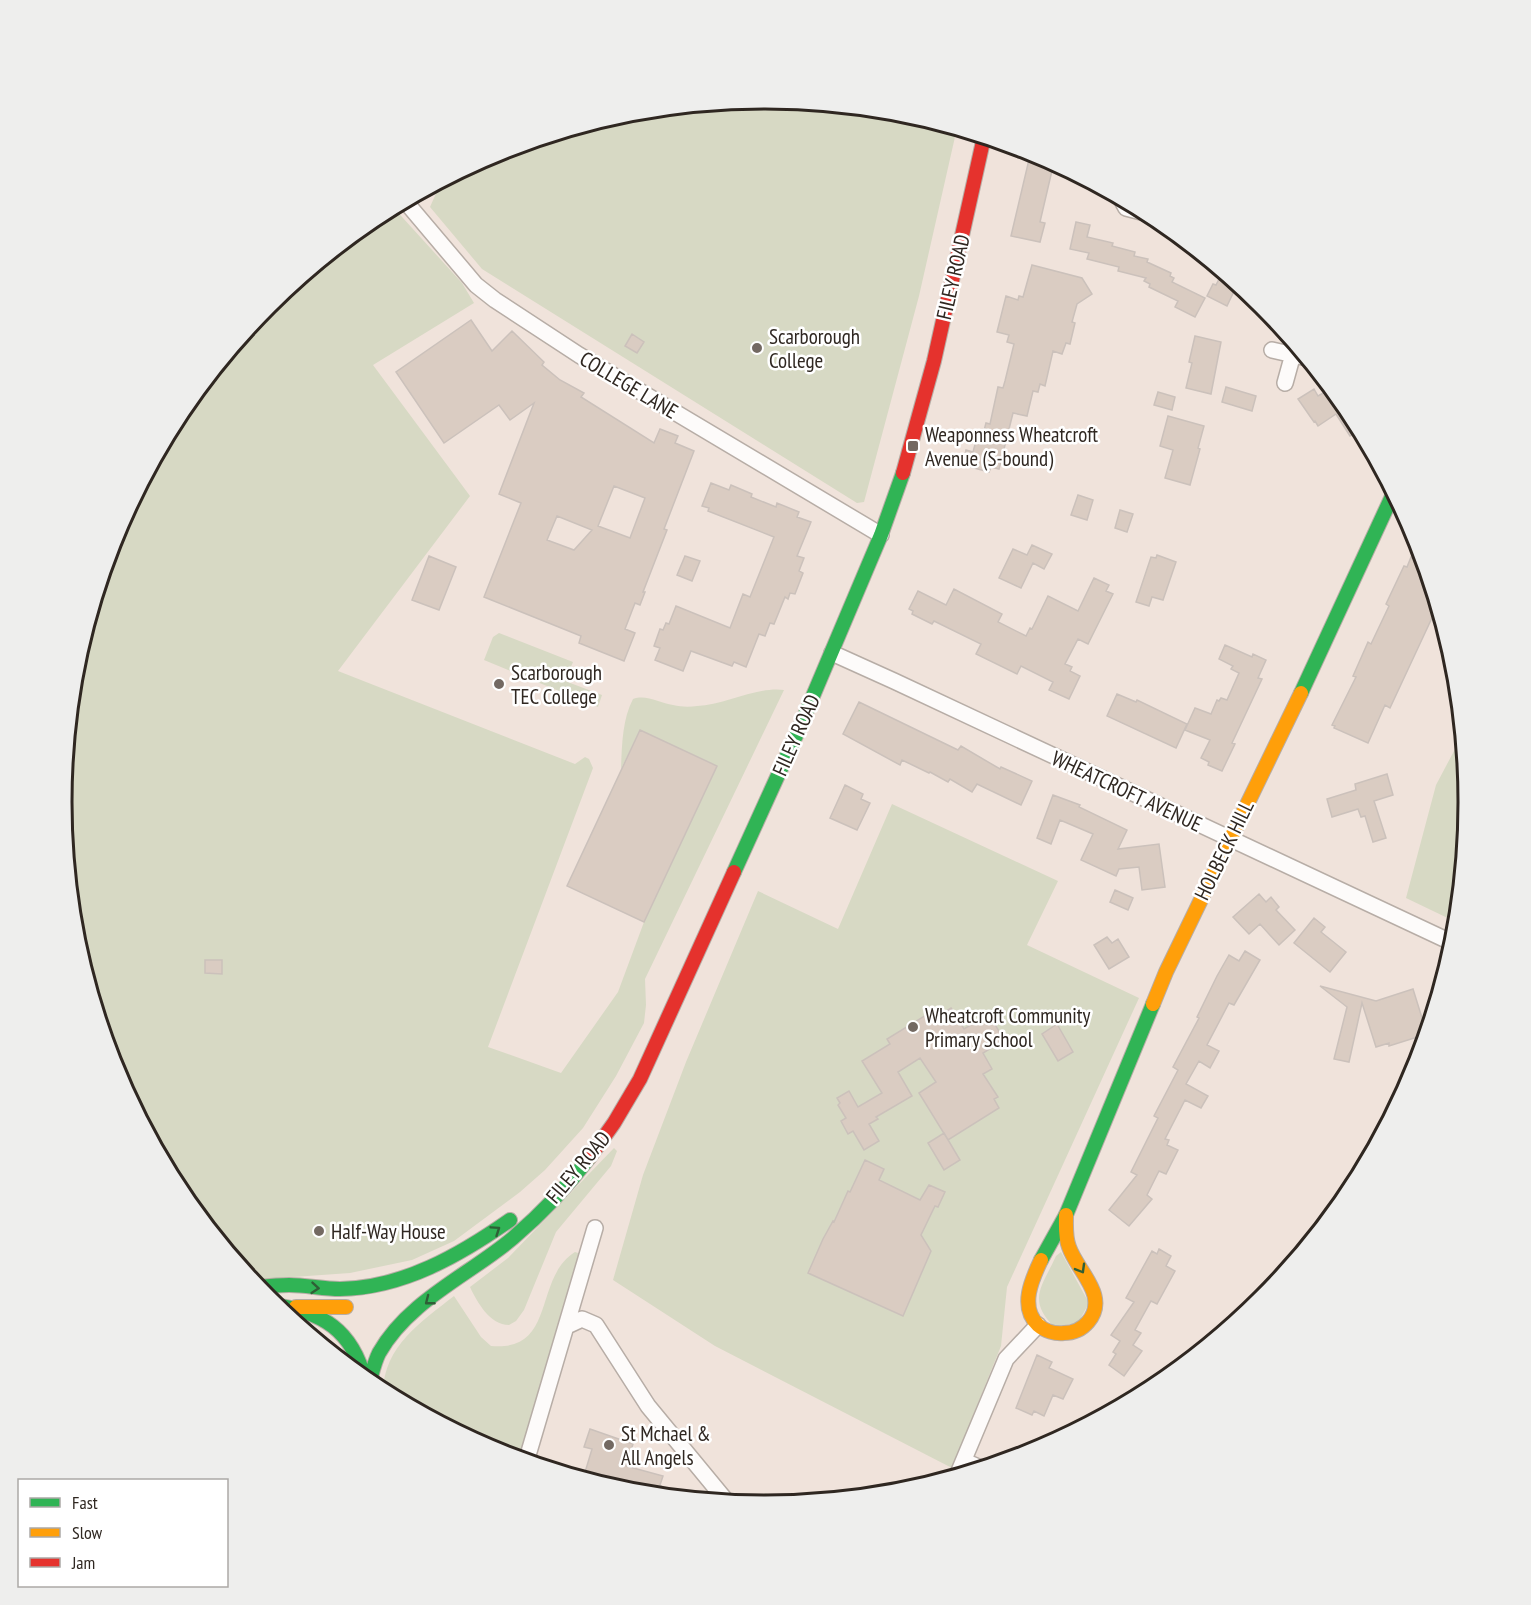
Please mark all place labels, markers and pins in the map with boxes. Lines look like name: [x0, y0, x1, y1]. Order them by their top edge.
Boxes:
place label: Scarborough College: [769, 323, 860, 374]
marker: Scarborough College: [750, 341, 764, 355]
place label: Weaponness Wheatcroft Avenue (S-bound): [925, 421, 1098, 472]
marker: Weaponness Wheatcroft Avenue (S-bound): [906, 439, 920, 453]
place label: Scarborough TEC College: [511, 659, 602, 710]
marker: Scarborough TEC College: [492, 677, 506, 691]
place label: Wheatcroft Community Primary School: [925, 1002, 1090, 1053]
marker: Wheatcroft Community Primary School: [906, 1020, 920, 1034]
place label: Half-Way House: [331, 1218, 446, 1245]
marker: Half-Way House: [312, 1224, 326, 1238]
place label: St Mchael & All Angels: [621, 1420, 711, 1471]
marker: St Mchael & All Angels: [602, 1438, 616, 1452]

